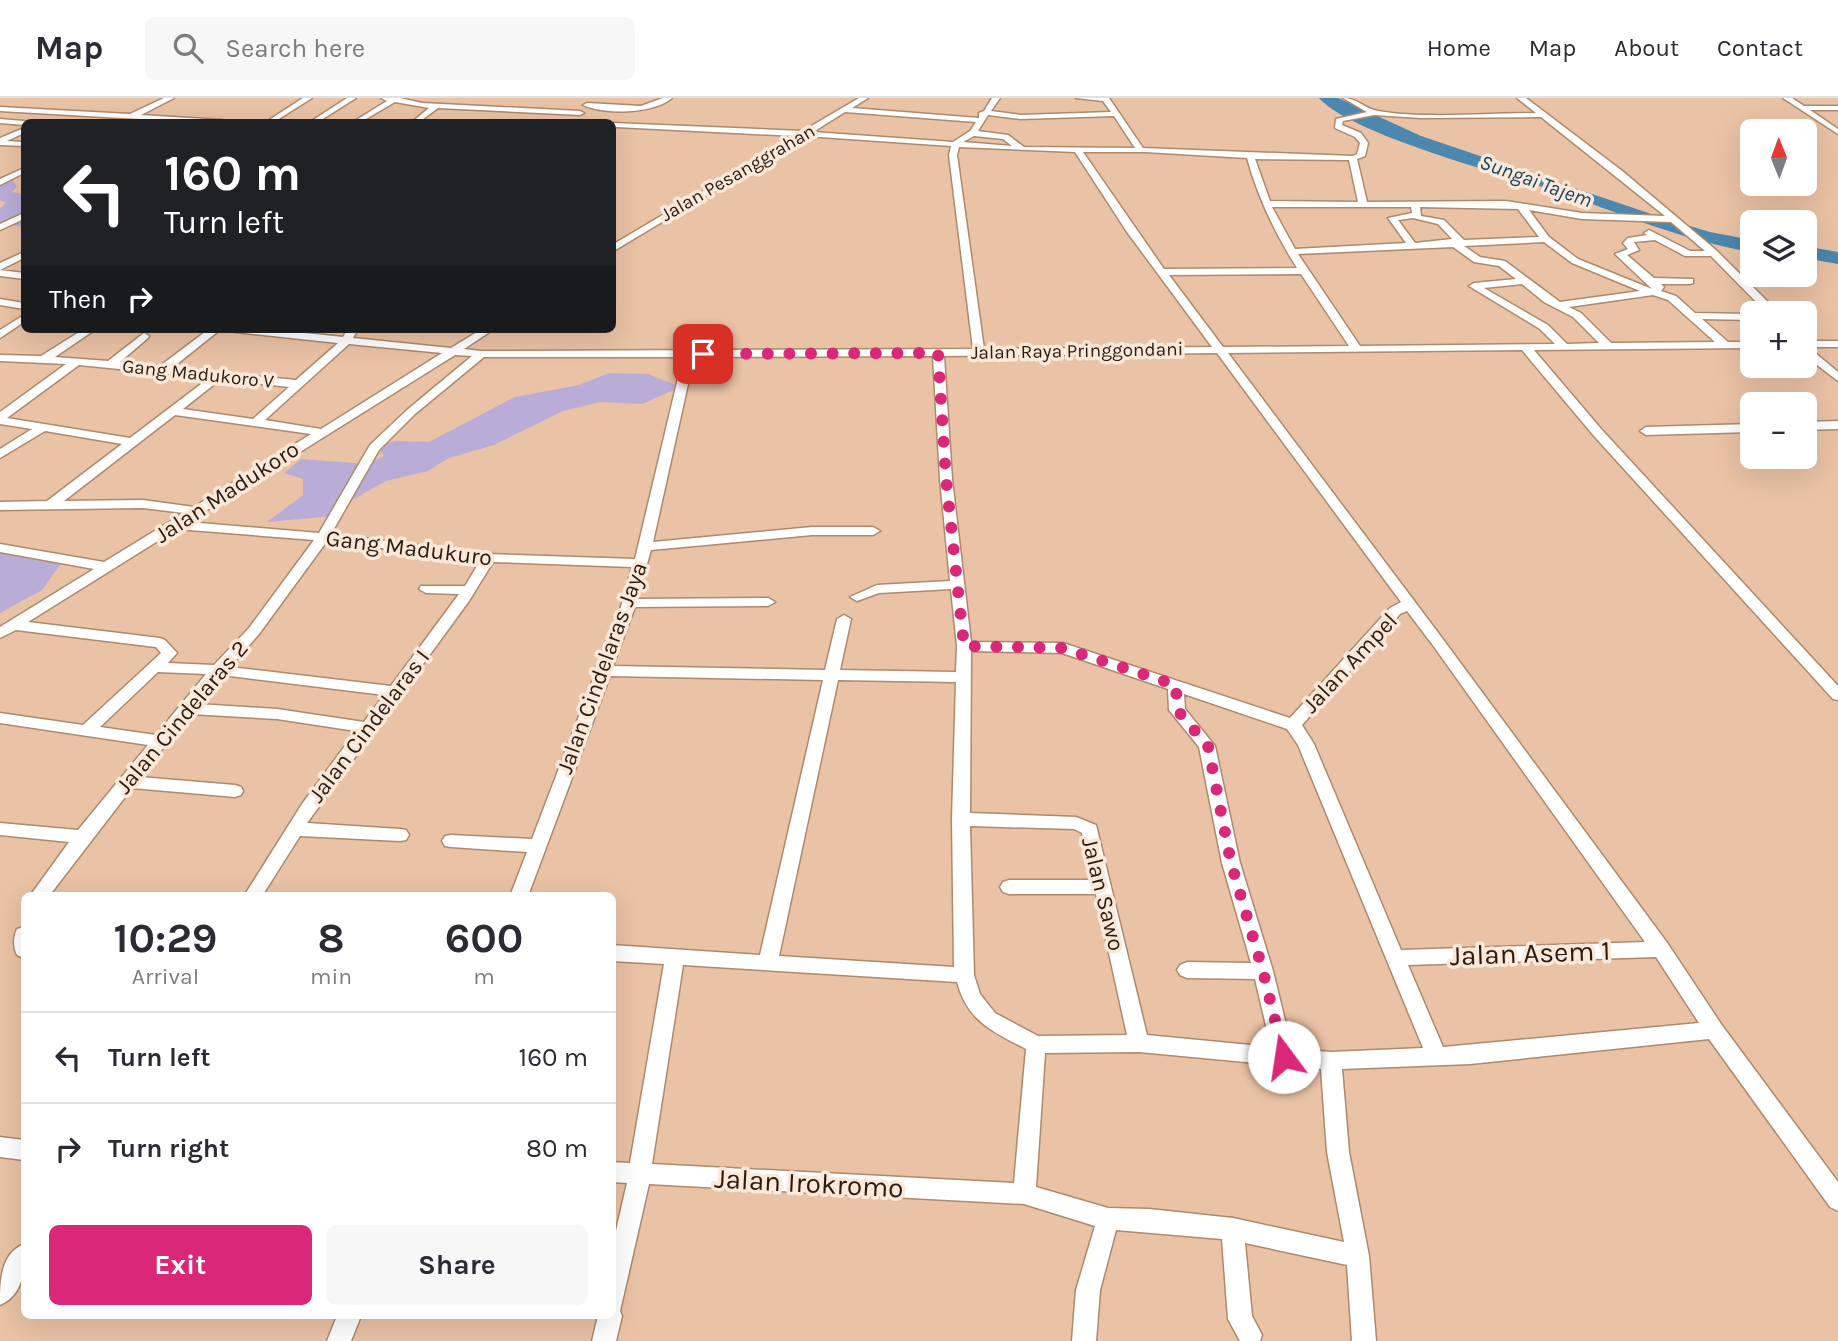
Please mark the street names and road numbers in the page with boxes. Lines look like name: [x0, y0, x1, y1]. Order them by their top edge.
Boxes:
street label: Jalan Pesanggrahan: [657, 120, 819, 226]
street label: Jalan Raya Pringgondani: [971, 338, 1183, 364]
street label: Gang Madukoro V: [121, 355, 275, 393]
street label: Jalan Madukoro: [150, 435, 304, 549]
street label: Gang Madukuro: [324, 524, 494, 572]
street label: Jalan Cindelaras Jaya: [551, 558, 653, 778]
street label: Jalan Ampel: [1297, 607, 1403, 719]
street label: Jalan Cindelaras 2: [110, 635, 254, 799]
street label: Jalan Cindelaras I: [303, 644, 435, 808]
street label: Jalan Sawo: [1076, 834, 1130, 954]
street label: Jalan Asem 1: [1449, 934, 1611, 972]
street label: Jalan Irokromo: [714, 1162, 904, 1204]

